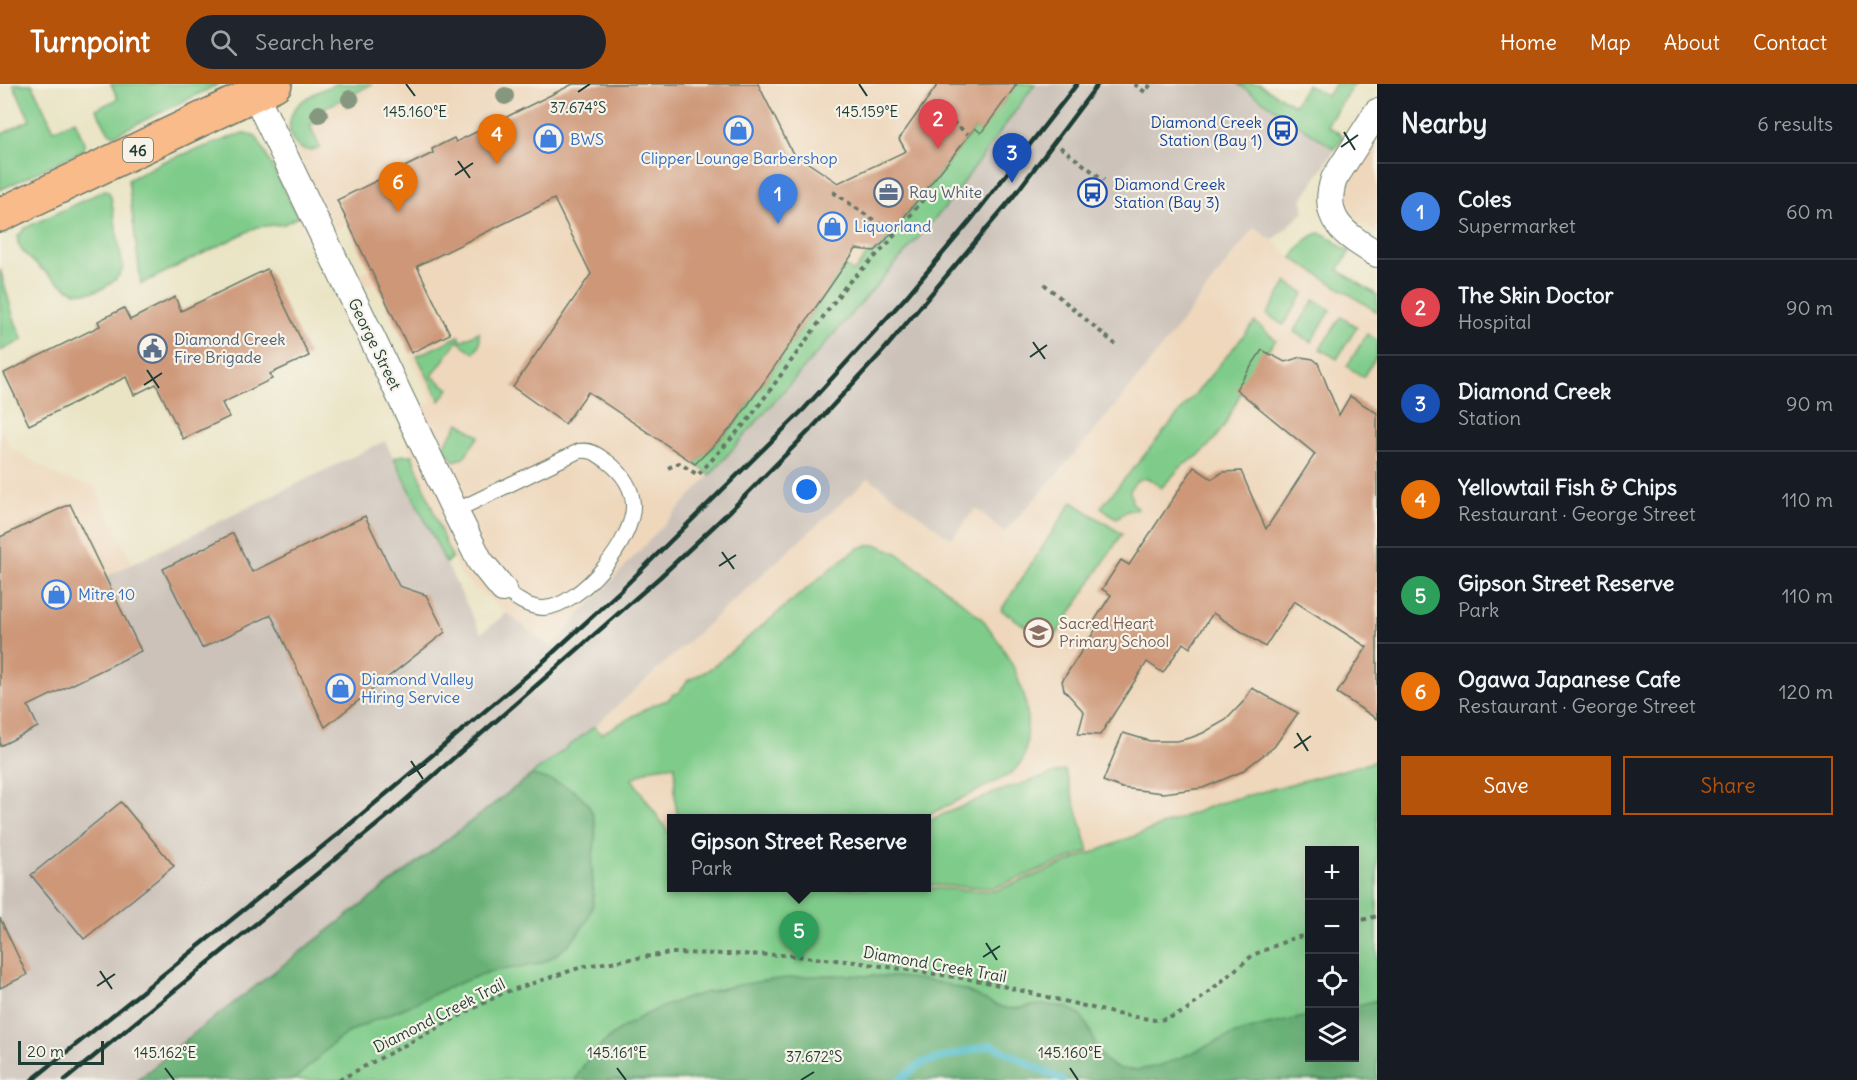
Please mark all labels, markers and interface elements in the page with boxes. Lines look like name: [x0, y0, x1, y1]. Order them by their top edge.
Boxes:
search box: [186, 15, 606, 69]
text: Turnpoint: [30, 24, 150, 60]
icon: search: [207, 26, 240, 59]
text: Search here: [255, 28, 374, 56]
text: Home: [1500, 29, 1557, 56]
text: Map: [1590, 29, 1631, 56]
text: About: [1664, 29, 1720, 56]
text: Contact: [1753, 29, 1827, 56]
text: 37.674°S: [550, 98, 606, 117]
pin: 2: [918, 100, 958, 149]
text: 145.160°E: [383, 102, 447, 121]
text: 145.159°E: [836, 102, 899, 121]
text: Nearby: [1401, 107, 1487, 140]
text: 6 results: [1757, 111, 1833, 136]
place label: Diamond Creek Station (Bay 1): [1151, 112, 1262, 150]
shop icon: Clipper Lounge Barbershop: [723, 114, 755, 146]
pin: 4: [478, 115, 516, 164]
bus stop icon: Diamond Creek Station (Bay 1): [1267, 115, 1299, 147]
shop icon: BWS: [533, 123, 565, 155]
place label: BWS: [570, 129, 604, 149]
pin: 3: [992, 134, 1032, 183]
road number: 46: [123, 138, 153, 162]
place label: Clipper Lounge Barbershop: [640, 148, 838, 168]
pin: 6: [378, 162, 418, 212]
pin: 1: [758, 174, 798, 224]
place label: Diamond Creek Station (Bay 3): [1114, 174, 1225, 212]
office icon: Ray White: [872, 176, 904, 208]
bus stop icon: Diamond Creek Station (Bay 3): [1077, 177, 1109, 209]
place label: Ray White: [909, 182, 982, 202]
text: Coles: [1458, 185, 1511, 213]
text: 1: [1417, 199, 1424, 224]
text: 60 m: [1786, 199, 1833, 224]
shop icon: Liquorland: [817, 210, 849, 242]
text: Supermarket: [1458, 213, 1576, 238]
place label: Liquorland: [854, 216, 931, 236]
text: The Skin Doctor: [1458, 281, 1614, 309]
street label: George Street: [344, 295, 406, 394]
text: 2: [1415, 295, 1426, 320]
text: 90 m: [1786, 295, 1833, 320]
text: Hospital: [1458, 309, 1531, 334]
place label: Diamond Creek Fire Brigade: [174, 329, 285, 367]
public building icon: Diamond Creek Fire Brigade: [137, 332, 169, 364]
text: Diamond Creek: [1458, 377, 1611, 405]
text: 3: [1415, 391, 1426, 416]
text: 90 m: [1786, 391, 1833, 416]
text: Station: [1458, 405, 1521, 430]
text: Yellowtail Fish & Chips: [1458, 473, 1677, 501]
your location: [792, 475, 821, 504]
text: 4: [1415, 487, 1426, 512]
text: 110 m: [1782, 487, 1833, 512]
text: Restaurant · George Street: [1458, 501, 1696, 526]
text: Gipson Street Reserve: [1458, 569, 1674, 597]
shop icon: Mitre 10: [41, 578, 73, 610]
text: 5: [1415, 583, 1426, 608]
text: 110 m: [1782, 583, 1833, 608]
place label: Mitre 10: [78, 584, 135, 604]
text: Park: [1458, 597, 1499, 622]
place label: Sacred Heart Primary School: [1059, 613, 1169, 651]
school or university icon: Sacred Heart Primary School: [1022, 616, 1054, 648]
text: Ogawa Japanese Cafe: [1458, 665, 1681, 693]
place label: Diamond Valley Hiring Service: [361, 669, 474, 707]
shop icon: Diamond Valley Hiring Service: [324, 672, 356, 704]
text: 6: [1415, 679, 1426, 704]
text: 120 m: [1779, 679, 1833, 704]
text: Restaurant · George Street: [1458, 693, 1696, 718]
button: Save: [1401, 756, 1611, 815]
button: Share: [1623, 756, 1833, 815]
popup: [667, 814, 931, 892]
text: Gipson Street Reserve: [691, 827, 907, 855]
map controls: [1305, 846, 1359, 1062]
button: +: [1305, 846, 1359, 900]
text: Park: [691, 855, 732, 880]
button: −: [1305, 900, 1359, 954]
pin: 5: [780, 912, 818, 961]
street label: Diamond Creek Trail: [862, 942, 1008, 986]
button: locate: [1305, 954, 1359, 1008]
street label: Diamond Creek Trail: [370, 973, 508, 1057]
button: layers: [1305, 1008, 1359, 1062]
scale bar: [18, 1038, 104, 1066]
text: 20 m: [27, 1041, 64, 1061]
text: 145.162°E: [134, 1043, 196, 1062]
text: 145.161°E: [587, 1043, 647, 1062]
text: 145.160°E: [1038, 1043, 1102, 1062]
text: 37.672°S: [786, 1047, 842, 1066]

